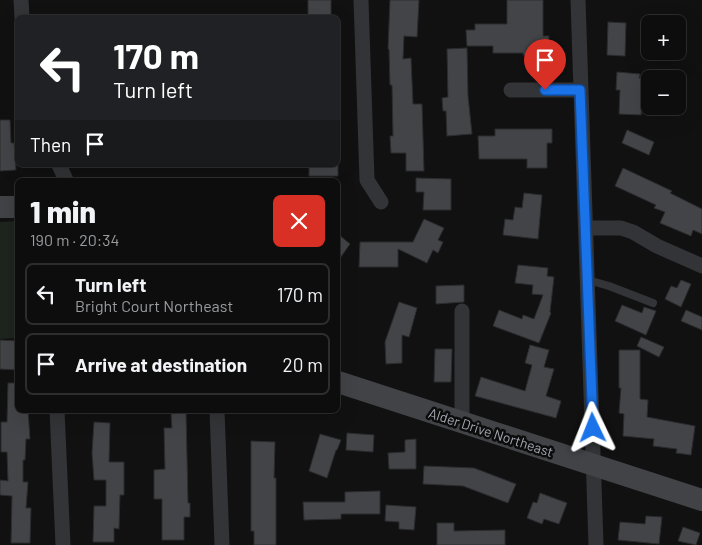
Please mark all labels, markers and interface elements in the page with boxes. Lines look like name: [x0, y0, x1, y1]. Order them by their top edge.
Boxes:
map controls: [641, 15, 686, 115]
button: +: [641, 15, 686, 60]
text: 170 m: [113, 34, 199, 76]
icon: left: [30, 35, 95, 100]
pin: [524, 39, 566, 90]
icon: arrive: [531, 46, 559, 74]
button: −: [641, 70, 686, 115]
text: Turn left: [113, 76, 193, 102]
icon: arrive: [81, 130, 109, 158]
text: Then: [30, 133, 71, 156]
text: 1 min: [30, 193, 96, 229]
button: close: [273, 195, 325, 247]
text: 190 m · 20:34: [30, 230, 119, 249]
text: Turn left: [75, 273, 146, 296]
icon: left: [32, 280, 60, 308]
text: 170 m: [277, 283, 323, 306]
text: Bright Court Northeast: [75, 296, 233, 315]
icon: arrive: [32, 350, 60, 378]
text: Arrive at destination: [75, 353, 247, 376]
text: 20 m: [283, 353, 323, 376]
position arrow: [566, 401, 618, 453]
street label: Alder Drive Northeast: [427, 404, 555, 460]

